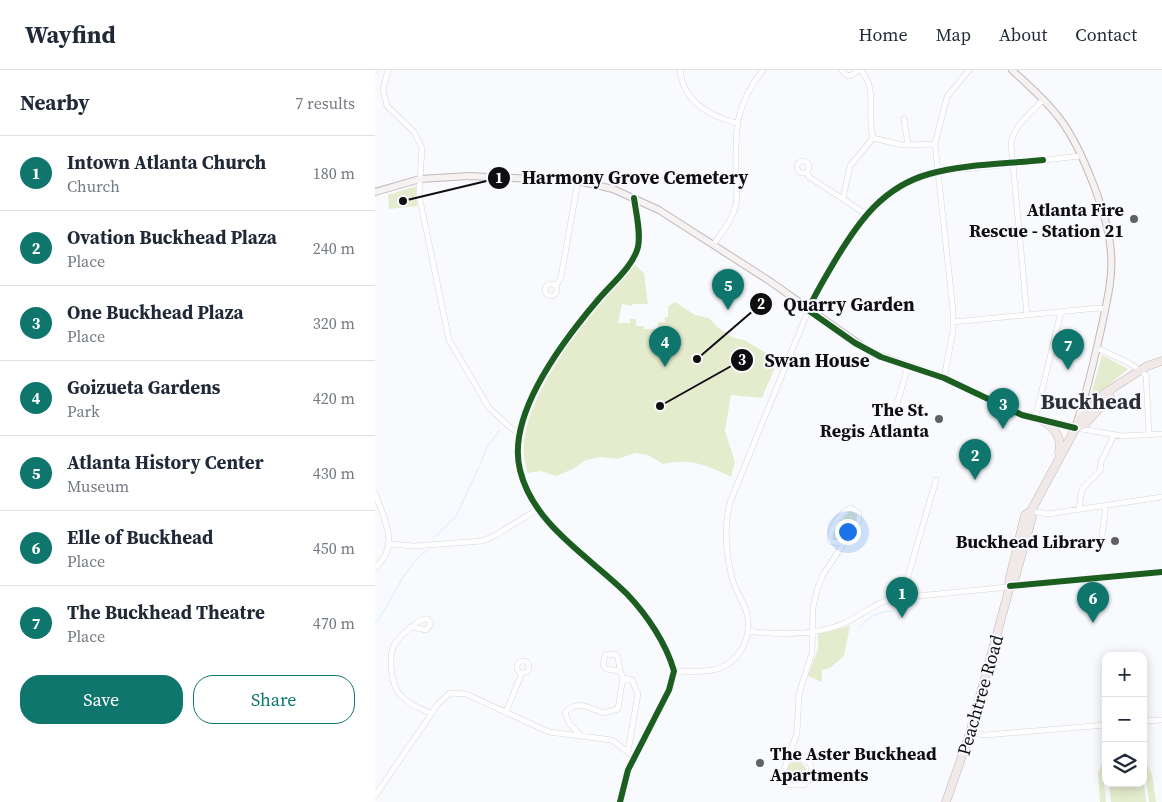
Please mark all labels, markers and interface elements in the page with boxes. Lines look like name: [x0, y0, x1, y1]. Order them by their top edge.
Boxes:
text: Wayfind: [25, 18, 116, 51]
text: Home: [859, 22, 908, 47]
text: Map: [936, 22, 971, 47]
text: About: [999, 22, 1047, 47]
text: Contact: [1075, 22, 1137, 47]
text: Nearby: [20, 88, 90, 117]
text: 7 results: [295, 92, 355, 114]
text: Intown Atlanta Church: [67, 149, 266, 175]
callout: Harmony Grove Cemetery: [486, 161, 758, 195]
text: 1: [32, 162, 40, 184]
text: 180 m: [313, 162, 355, 184]
text: Harmony Grove Cemetery: [522, 164, 749, 190]
text: 1: [495, 167, 503, 188]
text: Church: [67, 175, 120, 197]
place label: Atlanta Fire Rescue - Station 21: [969, 197, 1124, 243]
marker: Atlanta Fire Rescue - Station 21: [1128, 213, 1140, 225]
text: Ovation Buckhead Plaza: [67, 224, 277, 250]
text: 2: [32, 237, 40, 259]
text: 240 m: [313, 237, 355, 259]
text: Place: [67, 250, 105, 272]
pin: 5: [712, 269, 744, 310]
callout: Quarry Garden: [749, 287, 925, 321]
text: Quarry Garden: [783, 291, 915, 317]
text: 2: [757, 293, 765, 314]
text: One Buckhead Plaza: [67, 299, 244, 325]
text: 3: [32, 312, 40, 334]
text: 320 m: [313, 312, 355, 334]
text: Place: [67, 325, 105, 347]
pin: 4: [649, 326, 681, 367]
pin: 7: [1052, 329, 1084, 370]
callout: Swan House: [729, 343, 879, 377]
text: Swan House: [764, 347, 870, 373]
text: 3: [738, 349, 746, 370]
text: Goizueta Gardens: [67, 374, 221, 400]
district label: Buckhead: [1041, 386, 1141, 416]
text: 4: [32, 387, 40, 409]
text: 420 m: [313, 387, 355, 409]
pin: 3: [987, 388, 1019, 429]
place label: The St. Regis Atlanta: [820, 397, 929, 443]
text: Park: [67, 400, 100, 422]
marker: The St. Regis Atlanta: [933, 413, 945, 425]
pin: 2: [959, 439, 991, 480]
text: Atlanta History Center: [67, 449, 264, 475]
text: 5: [32, 462, 40, 484]
text: 430 m: [313, 462, 355, 484]
text: Museum: [67, 475, 129, 497]
your location: [835, 519, 861, 545]
text: Elle of Buckhead: [67, 524, 213, 550]
place label: Buckhead Library: [956, 529, 1105, 554]
marker: Buckhead Library: [1109, 535, 1121, 547]
text: 6: [32, 537, 40, 559]
text: 450 m: [313, 537, 355, 559]
text: Place: [67, 550, 105, 572]
pin: 1: [886, 577, 918, 618]
pin: 6: [1077, 582, 1109, 623]
text: The Buckhead Theatre: [67, 599, 265, 625]
text: 7: [32, 612, 40, 634]
text: 470 m: [313, 612, 355, 634]
text: Place: [67, 625, 105, 647]
street label: Peachtree Road: [951, 632, 1009, 758]
map controls: [1102, 652, 1147, 787]
button: +: [1102, 652, 1147, 697]
button: Save: [20, 675, 183, 724]
button: Share: [193, 675, 355, 724]
button: −: [1102, 697, 1147, 742]
place label: The Aster Buckhead Apartments: [770, 741, 937, 787]
button: layers: [1102, 742, 1147, 787]
marker: The Aster Buckhead Apartments: [754, 757, 766, 769]

